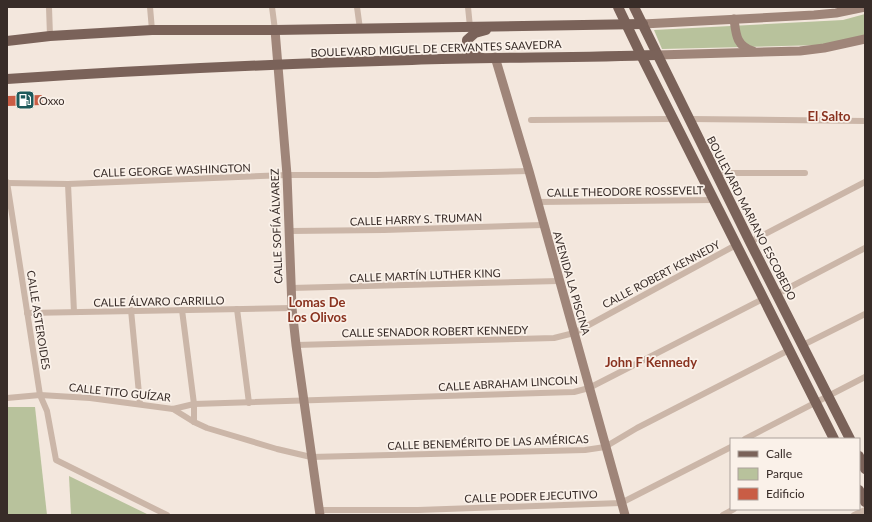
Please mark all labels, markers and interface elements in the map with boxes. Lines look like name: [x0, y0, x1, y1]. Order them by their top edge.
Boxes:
street label: BOULEVARD MIGUEL DE CERVANTES SAAVEDRA: [310, 37, 562, 59]
fuel station icon: Oxxo: [14, 89, 36, 111]
place label: Oxxo: [39, 94, 65, 107]
district label: El Salto: [808, 108, 851, 124]
street label: BOULEVARD MARIANO ESCOBEDO: [705, 134, 799, 302]
street label: CALLE GEORGE WASHINGTON: [93, 161, 251, 179]
street label: CALLE SOFÍA ÁLVAREZ: [267, 168, 285, 284]
street label: CALLE THEODORE ROSSEVELT: [546, 183, 704, 199]
street label: CALLE HARRY S. TRUMAN: [350, 210, 482, 228]
street label: AVENIDA LA PISCINA: [551, 229, 593, 337]
street label: CALLE ROBERT KENNEDY: [600, 237, 722, 311]
street label: CALLE MARTÍN LUTHER KING: [349, 266, 501, 284]
street label: CALLE ASTEROIDES: [25, 269, 53, 371]
street label: CALLE ÁLVARO CARRILLO: [93, 293, 225, 309]
district label: Lomas De Los Olivos: [287, 294, 347, 325]
street label: CALLE SENADOR ROBERT KENNEDY: [342, 323, 529, 339]
district label: John F Kennedy: [605, 354, 697, 370]
street label: CALLE ABRAHAM LINCOLN: [438, 373, 578, 393]
street label: CALLE TITO GUÍZAR: [68, 380, 172, 404]
street label: CALLE BENEMÉRITO DE LAS AMÉRICAS: [387, 432, 589, 452]
legend: [730, 438, 860, 510]
text: Calle: [766, 446, 792, 461]
text: Parque: [766, 466, 803, 481]
text: Edificio: [766, 486, 805, 501]
street label: CALLE PODER EJECUTIVO: [464, 487, 598, 505]

